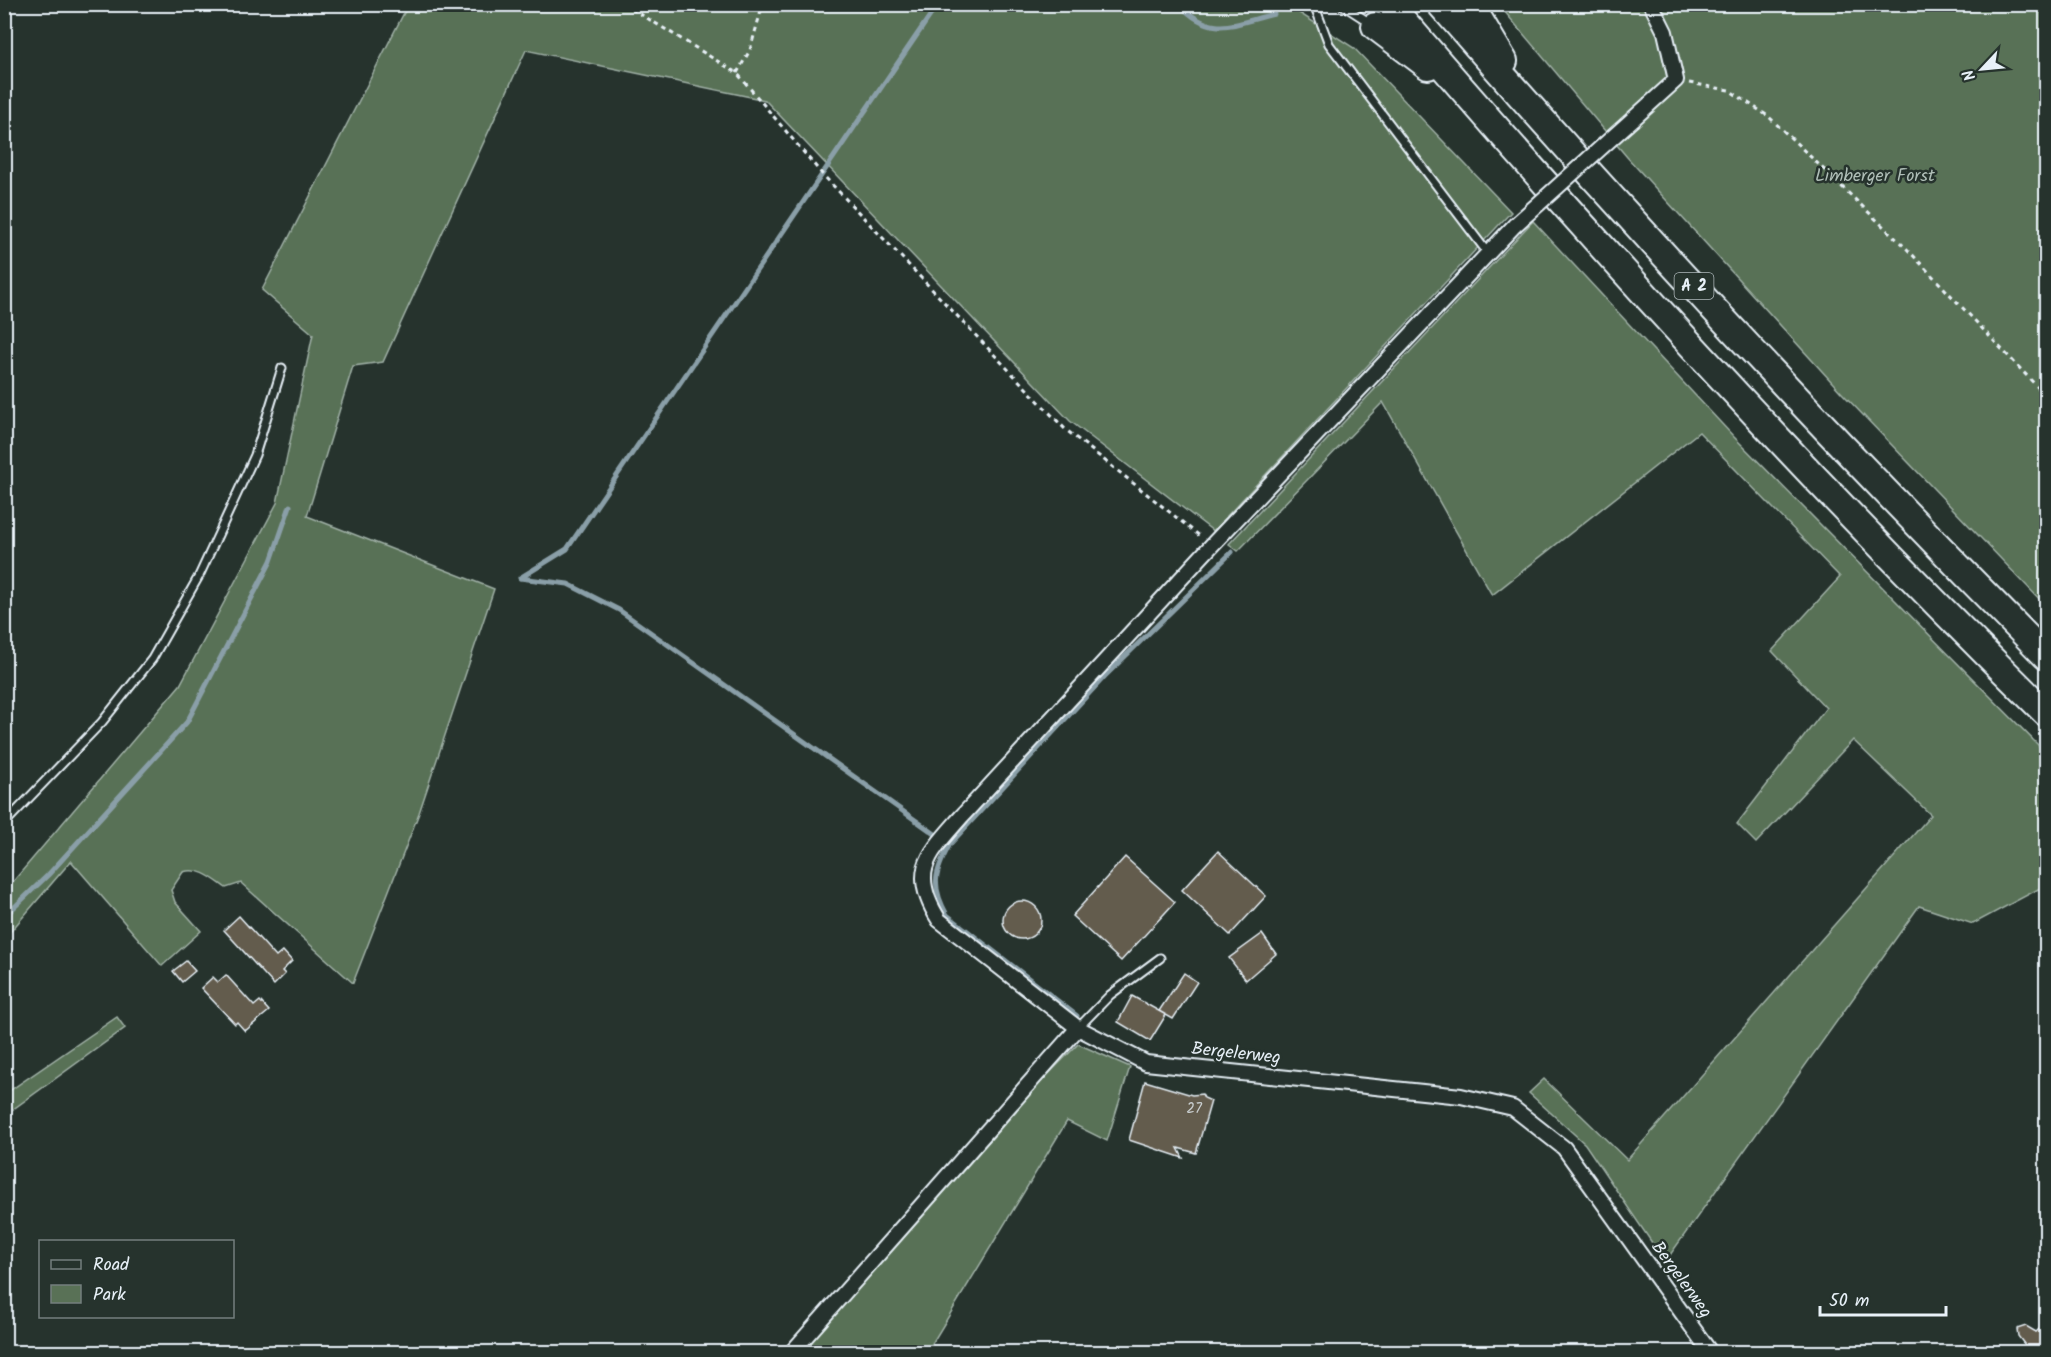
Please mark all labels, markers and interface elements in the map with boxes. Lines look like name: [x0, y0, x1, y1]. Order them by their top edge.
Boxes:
north arrow: [1952, 39, 2012, 99]
text: N: [1956, 65, 1983, 85]
park label: Limberger Forst: [1815, 162, 1936, 191]
road number: A 2: [1674, 273, 1714, 299]
street label: Bergelerweg: [1190, 1035, 1282, 1073]
house number: 27: [1186, 1097, 1203, 1121]
street label: Bergelerweg: [1643, 1235, 1719, 1325]
legend: [39, 1240, 234, 1318]
text: Road: [93, 1251, 130, 1280]
scale bar: [1820, 1279, 1946, 1317]
text: Park: [93, 1281, 126, 1310]
text: 50 m: [1829, 1287, 1869, 1316]

